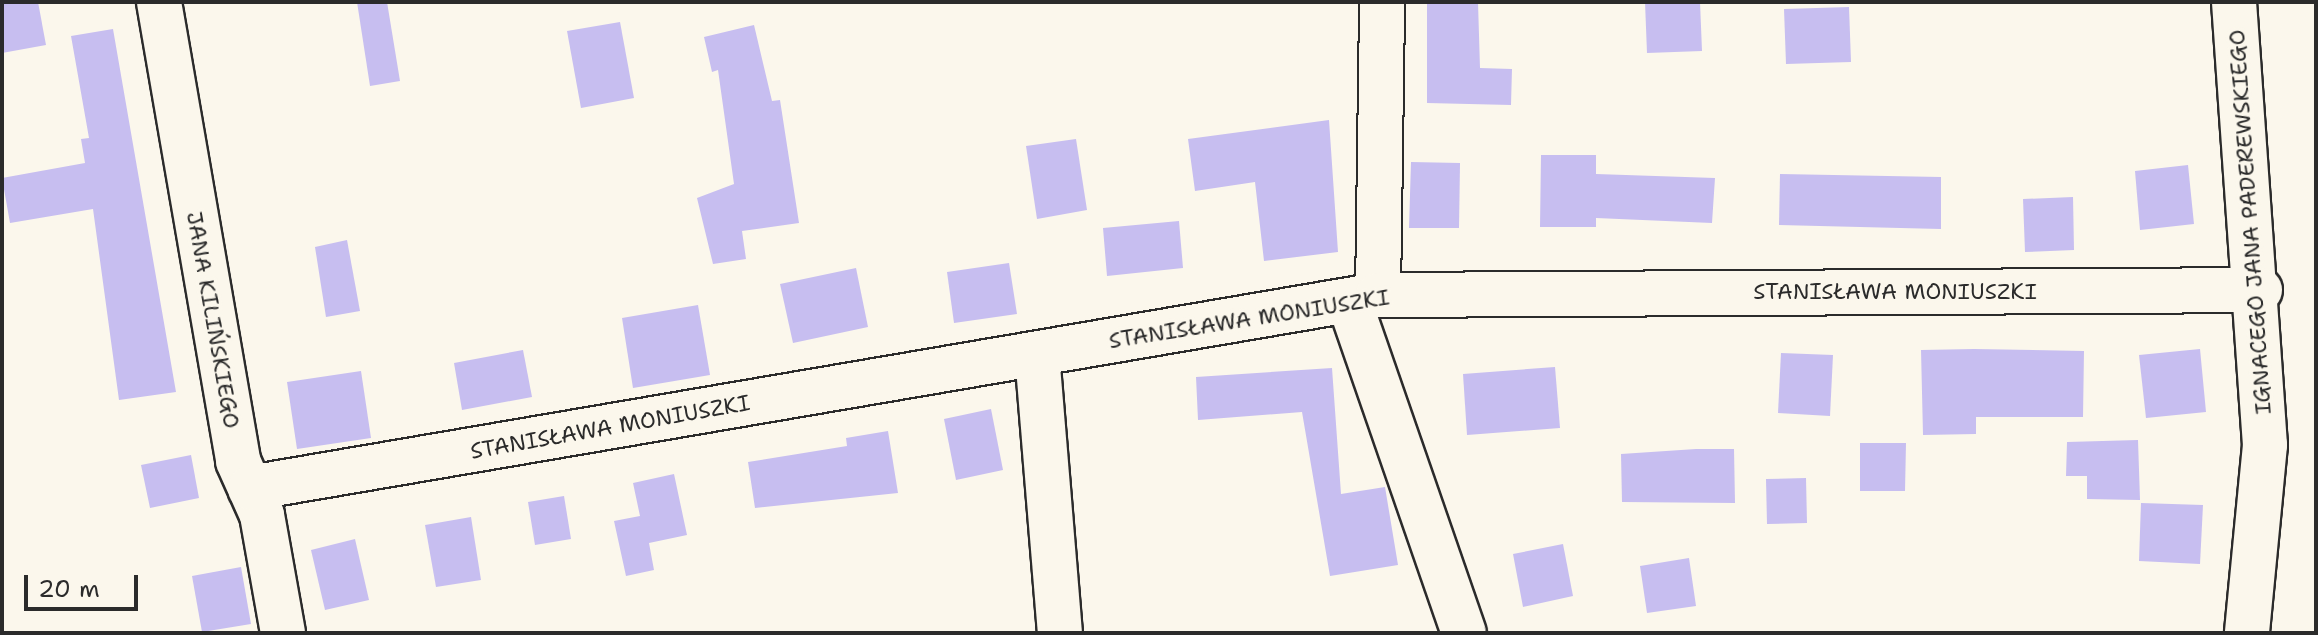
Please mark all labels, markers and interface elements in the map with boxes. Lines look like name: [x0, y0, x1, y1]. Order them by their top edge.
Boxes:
street label: IGNACEGO JANA PADEREWSKIEGO: [2223, 29, 2277, 415]
street label: JANA KILIŃSKIEGO: [181, 209, 245, 431]
street label: STANISŁAWA MONIUSZKI: [1753, 279, 2037, 305]
street label: STANISŁAWA MONIUSZKI: [1107, 284, 1391, 354]
street label: STANISŁAWA MONIUSZKI: [468, 389, 752, 465]
scale bar: [28, 559, 142, 609]
text: 20 m: [38, 573, 100, 605]

